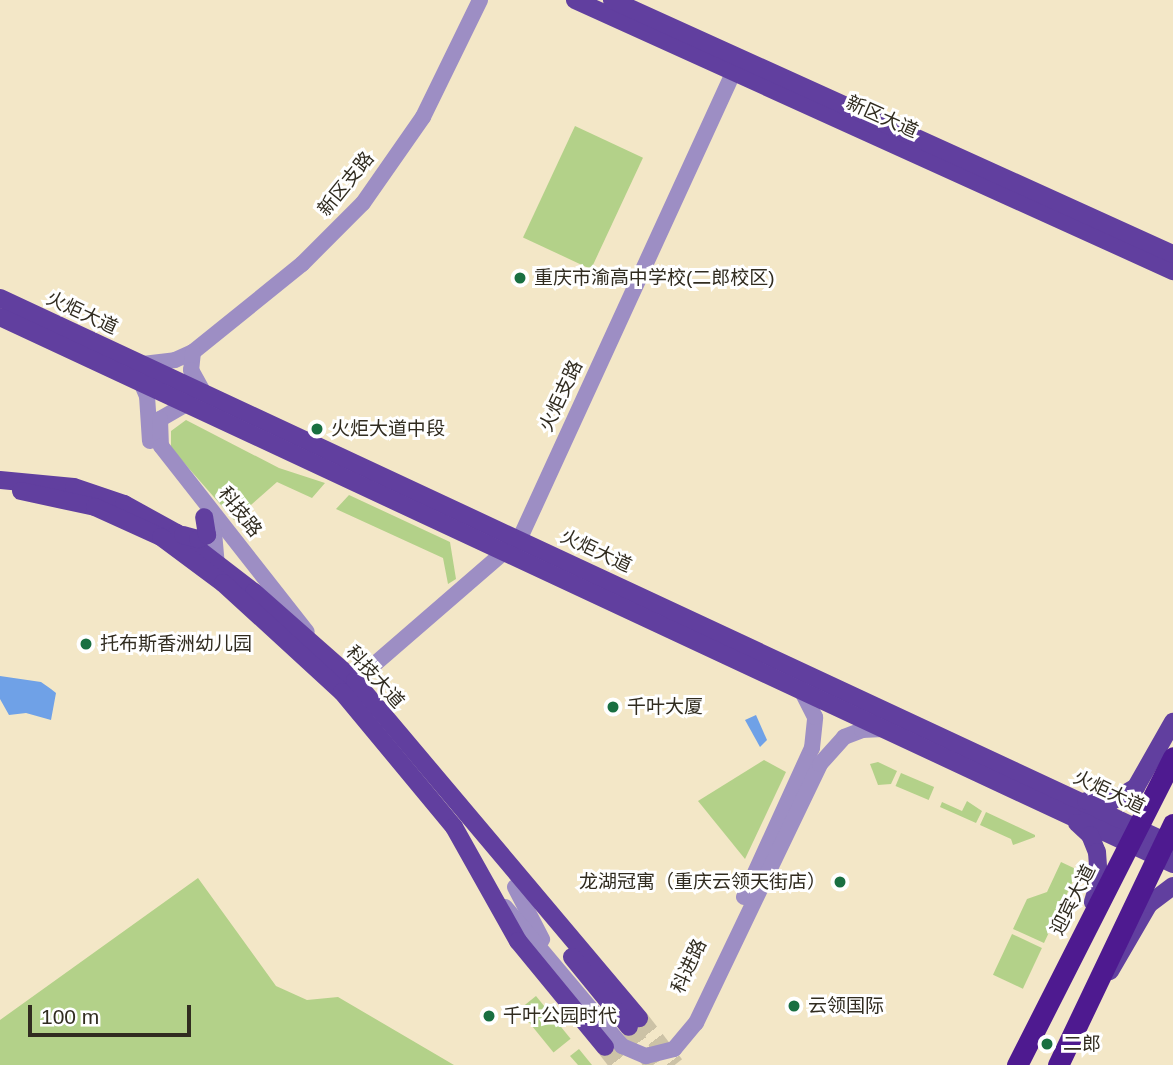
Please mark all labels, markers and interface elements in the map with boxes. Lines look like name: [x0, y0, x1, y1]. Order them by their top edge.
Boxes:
street label: 新区大道: [843, 91, 921, 143]
street label: 新区支路: [313, 147, 379, 221]
place label: 重庆市渝高中学校(二郎校区): [534, 267, 775, 289]
marker: 重庆市渝高中学校(二郎校区): [512, 270, 528, 286]
street label: 火炬大道: [43, 287, 121, 339]
street label: 火炬支路: [535, 357, 587, 435]
place label: 火炬大道中段: [331, 418, 445, 440]
marker: 火炬大道中段: [309, 421, 325, 437]
street label: 科技路: [213, 483, 267, 541]
street label: 火炬大道: [557, 525, 635, 577]
place label: 托布斯香洲幼儿园: [100, 633, 252, 655]
marker: 托布斯香洲幼儿园: [78, 636, 94, 652]
street label: 科技大道: [341, 641, 409, 713]
place label: 千叶大厦: [627, 696, 703, 718]
marker: 千叶大厦: [605, 699, 621, 715]
street label: 火炬大道: [1070, 766, 1148, 818]
street label: 迎宾大道: [1046, 861, 1100, 939]
place label: 龙湖冠寓（重庆云领天街店）: [579, 871, 826, 893]
marker: 龙湖冠寓（重庆云领天街店）: [832, 874, 848, 890]
street label: 科进路: [667, 935, 711, 997]
scale bar: [32, 992, 194, 1036]
place label: 云领国际: [808, 995, 884, 1017]
marker: 云领国际: [786, 998, 802, 1014]
text: 100 m: [41, 1005, 99, 1028]
place label: 千叶公园时代: [503, 1005, 617, 1027]
marker: 千叶公园时代: [481, 1008, 497, 1024]
place label: 二郎: [1063, 1033, 1101, 1055]
marker: 二郎: [1037, 1034, 1057, 1054]

